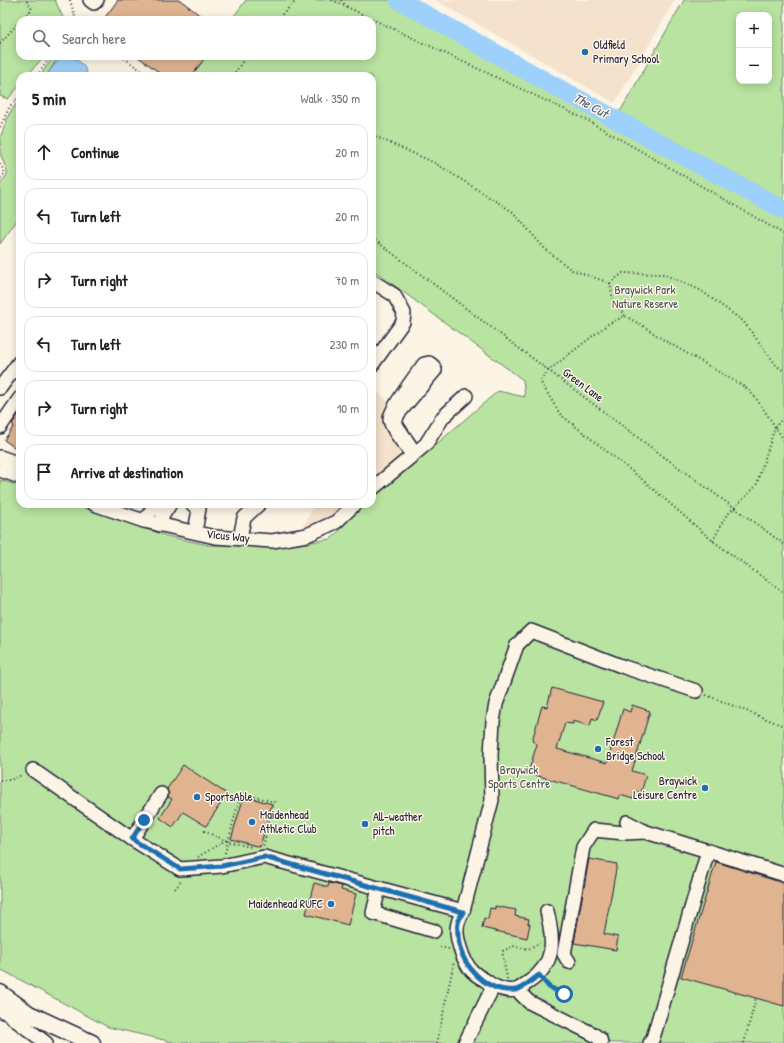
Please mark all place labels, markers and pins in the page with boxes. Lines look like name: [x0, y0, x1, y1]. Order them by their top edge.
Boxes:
place label: Oldfield Primary School: [593, 36, 660, 67]
marker: Oldfield Primary School: [580, 47, 590, 57]
place label: Forest Bridge School: [605, 733, 666, 764]
marker: Forest Bridge School: [593, 744, 603, 754]
place label: Braywick Leisure Centre: [633, 772, 697, 803]
marker: Braywick Leisure Centre: [700, 783, 710, 793]
place label: SportsAble: [205, 788, 253, 805]
marker: SportsAble: [192, 792, 202, 802]
place label: Maidenhead Athletic Club: [260, 806, 317, 837]
place label: All-weather pitch: [373, 808, 423, 839]
marker: Maidenhead Athletic Club: [247, 817, 257, 827]
marker: All-weather pitch: [360, 819, 370, 829]
place label: Maidenhead RUFC: [249, 895, 323, 912]
marker: Maidenhead RUFC: [326, 899, 336, 909]

